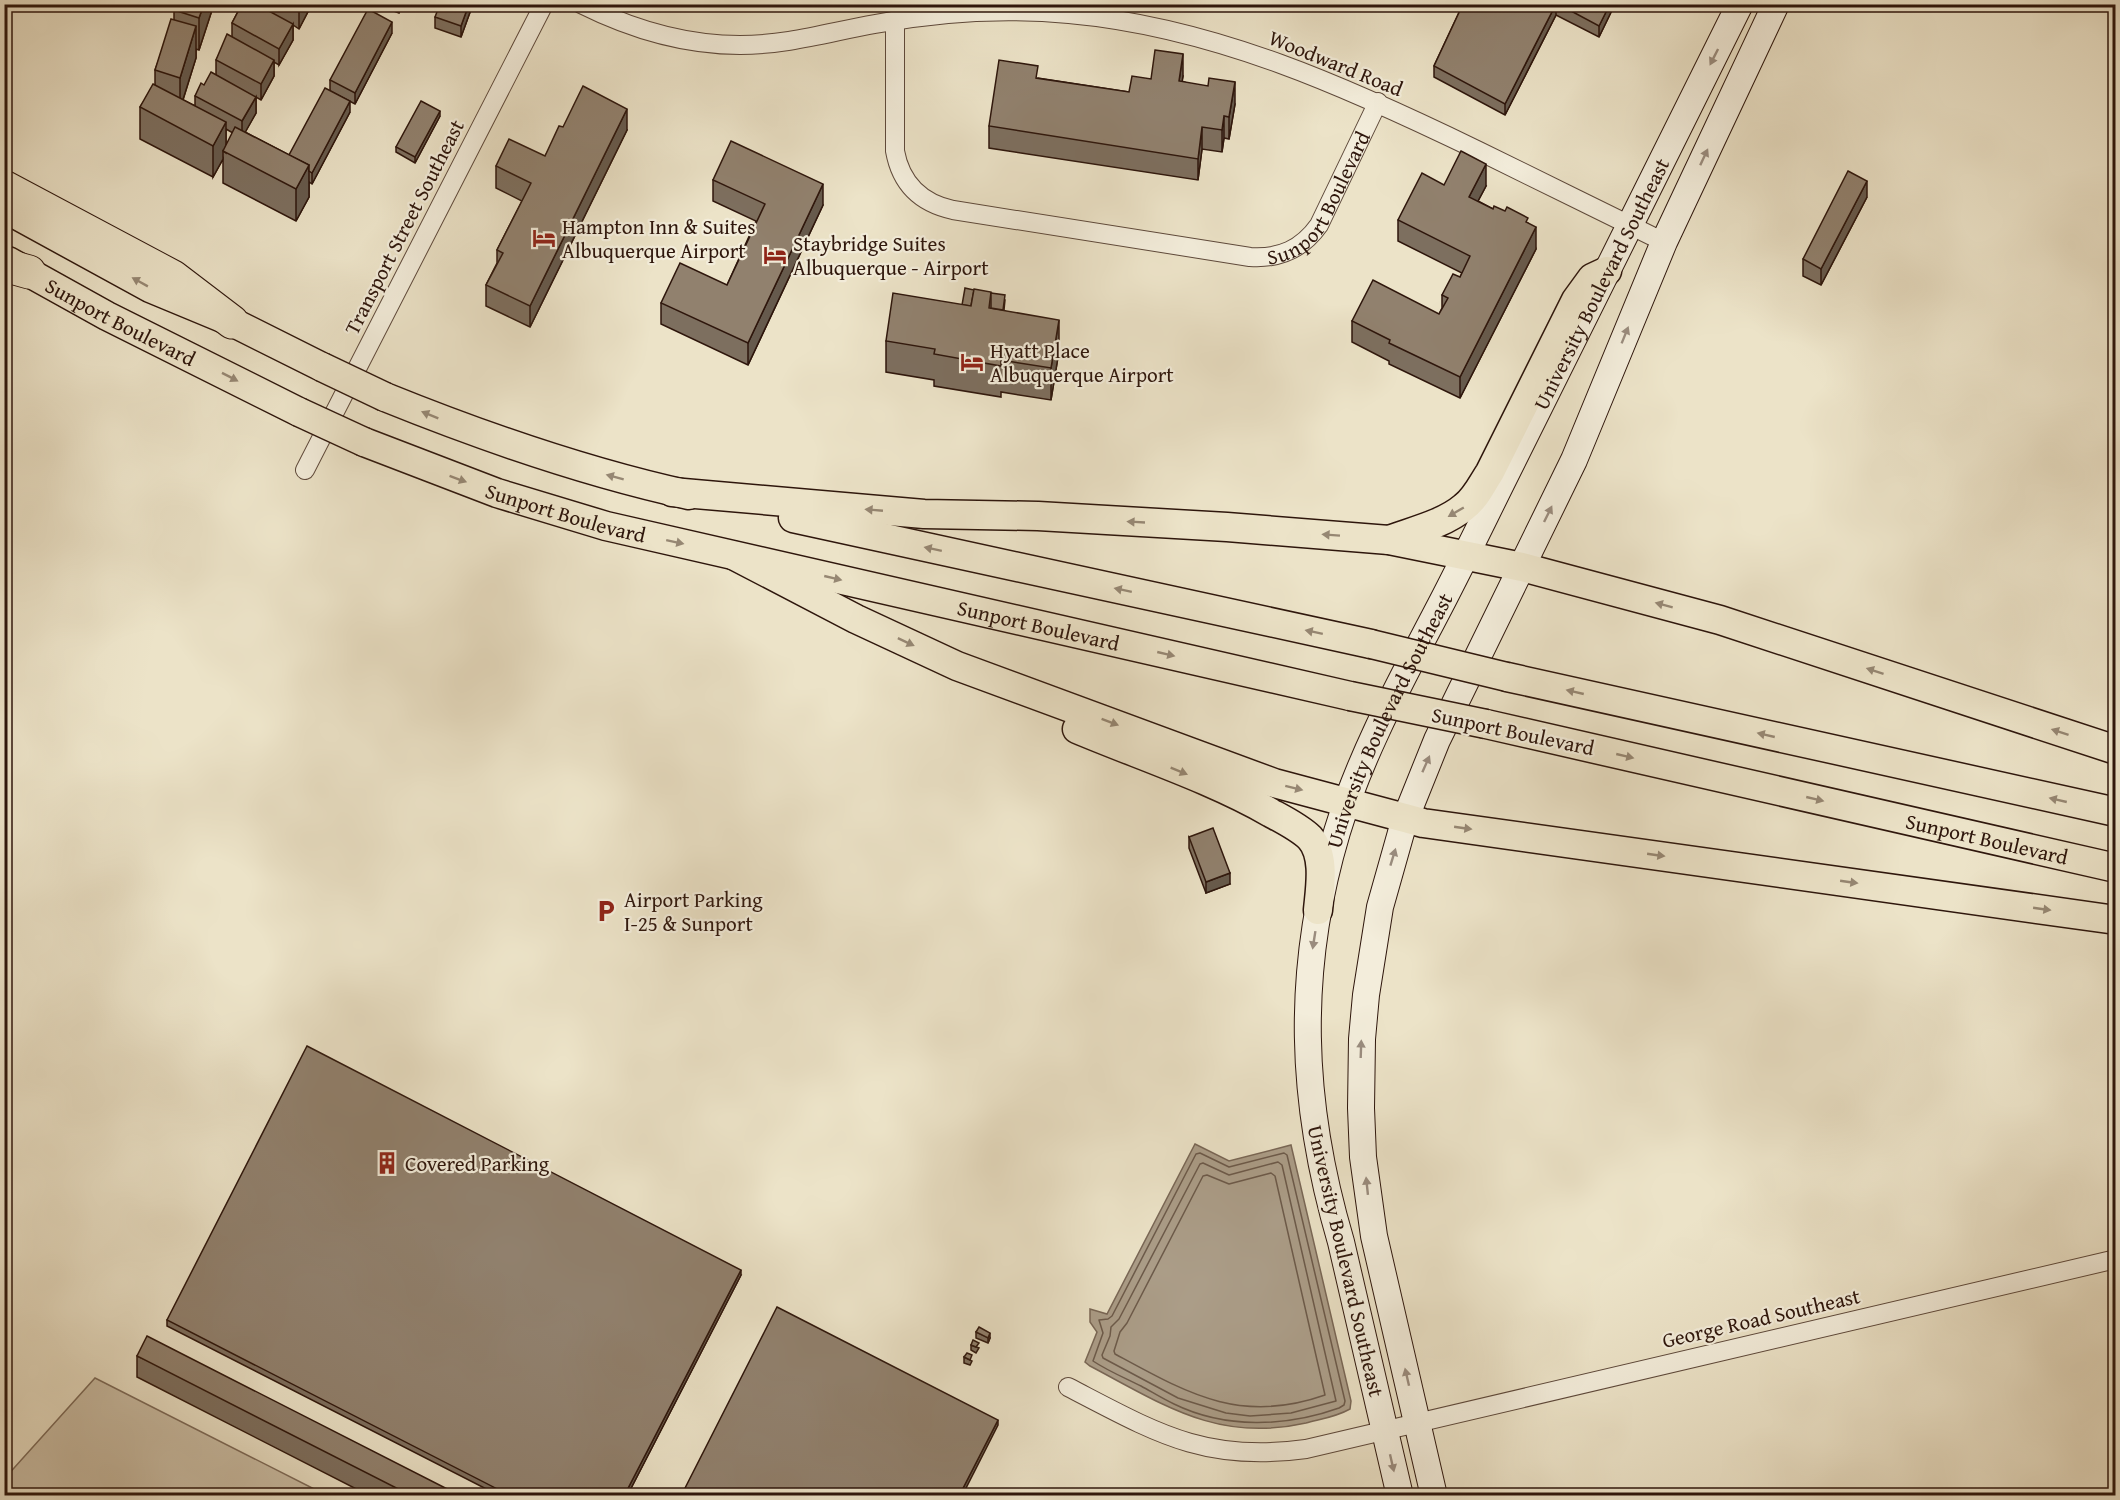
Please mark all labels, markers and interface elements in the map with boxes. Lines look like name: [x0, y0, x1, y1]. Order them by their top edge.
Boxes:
street label: Woodward Road: [1264, 22, 1409, 104]
one-way arrow: [1709, 48, 1718, 65]
street label: Transport Street Southeast: [336, 113, 472, 340]
street label: Sunport Boulevard: [1264, 125, 1378, 272]
one-way arrow: [1700, 148, 1709, 165]
street label: University Boulevard Southeast: [1525, 152, 1677, 415]
place label: Hampton Inn & Suites Albuquerque Airport: [562, 211, 756, 266]
hotel icon: Hampton Inn & Suites Albuquerque Airport: [531, 225, 557, 251]
place label: Staybridge Suites Albuquerque - Airport: [793, 228, 989, 283]
hotel icon: Staybridge Suites Albuquerque - Airport: [762, 242, 788, 268]
street label: Sunport Boulevard: [40, 269, 202, 374]
one-way arrow: [131, 277, 148, 287]
one-way arrow: [1620, 326, 1630, 344]
place label: Hyatt Place Albuquerque Airport: [990, 335, 1174, 390]
hotel icon: Hyatt Place Albuquerque Airport: [959, 349, 985, 375]
one-way arrow: [221, 373, 238, 382]
one-way arrow: [421, 410, 439, 420]
one-way arrow: [606, 472, 624, 481]
street label: Sunport Boulevard: [481, 474, 650, 550]
one-way arrow: [449, 475, 467, 485]
one-way arrow: [865, 505, 884, 514]
one-way arrow: [1543, 506, 1552, 523]
one-way arrow: [1447, 507, 1464, 517]
one-way arrow: [1127, 517, 1146, 526]
one-way arrow: [1321, 530, 1340, 540]
one-way arrow: [666, 538, 684, 548]
one-way arrow: [923, 543, 942, 553]
one-way arrow: [824, 574, 843, 583]
one-way arrow: [1113, 585, 1132, 594]
street label: University Boulevard Southeast: [1318, 587, 1460, 852]
street label: Sunport Boulevard: [954, 591, 1123, 659]
one-way arrow: [1655, 600, 1673, 609]
one-way arrow: [1304, 627, 1323, 636]
one-way arrow: [898, 638, 915, 647]
one-way arrow: [1157, 650, 1176, 659]
one-way arrow: [1866, 666, 1884, 675]
one-way arrow: [1566, 687, 1584, 697]
street label: Sunport Boulevard: [1429, 699, 1598, 764]
one-way arrow: [1101, 717, 1119, 727]
one-way arrow: [2051, 727, 2069, 736]
one-way arrow: [1756, 729, 1775, 739]
one-way arrow: [1616, 751, 1635, 761]
one-way arrow: [1422, 755, 1431, 772]
one-way arrow: [1171, 766, 1189, 776]
one-way arrow: [1284, 783, 1303, 793]
one-way arrow: [2049, 794, 2068, 804]
one-way arrow: [1806, 795, 1825, 805]
street label: Sunport Boulevard: [1903, 805, 2072, 872]
one-way arrow: [1454, 824, 1473, 833]
one-way arrow: [1389, 848, 1398, 866]
one-way arrow: [1647, 851, 1666, 860]
one-way arrow: [1840, 878, 1859, 887]
place label: Airport Parking I-25 & Sunport: [624, 884, 763, 939]
parking icon: Airport Parking I-25 & Sunport: [593, 898, 619, 924]
one-way arrow: [2033, 905, 2052, 914]
one-way arrow: [1309, 931, 1318, 950]
one-way arrow: [1357, 1040, 1366, 1059]
street label: University Boulevard Southeast: [1300, 1122, 1392, 1400]
place label: Covered Parking: [405, 1148, 550, 1179]
building icon: Covered Parking: [374, 1150, 400, 1176]
one-way arrow: [1362, 1177, 1371, 1196]
street label: George Road Southeast: [1659, 1280, 1864, 1356]
one-way arrow: [1401, 1368, 1411, 1386]
one-way arrow: [1388, 1454, 1398, 1472]

